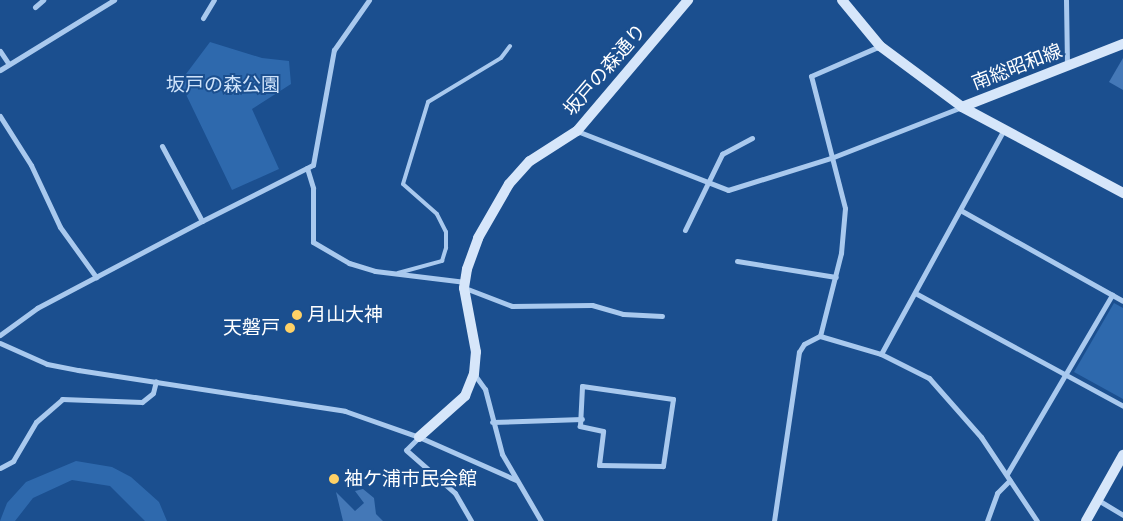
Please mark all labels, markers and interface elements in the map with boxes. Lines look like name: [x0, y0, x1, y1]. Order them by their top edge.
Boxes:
street label: 坂戸の森通り: [559, 20, 651, 120]
street label: 南総昭和線: [969, 39, 1065, 95]
park label: 坂戸の森公園: [166, 74, 280, 96]
place label: 月山大神: [307, 304, 383, 326]
marker: 月山大神: [291, 309, 303, 321]
place label: 天磐戸: [223, 317, 280, 339]
marker: 天磐戸: [284, 322, 296, 334]
place label: 袖ケ浦市民会館: [344, 468, 477, 490]
marker: 袖ケ浦市民会館: [328, 473, 340, 485]

